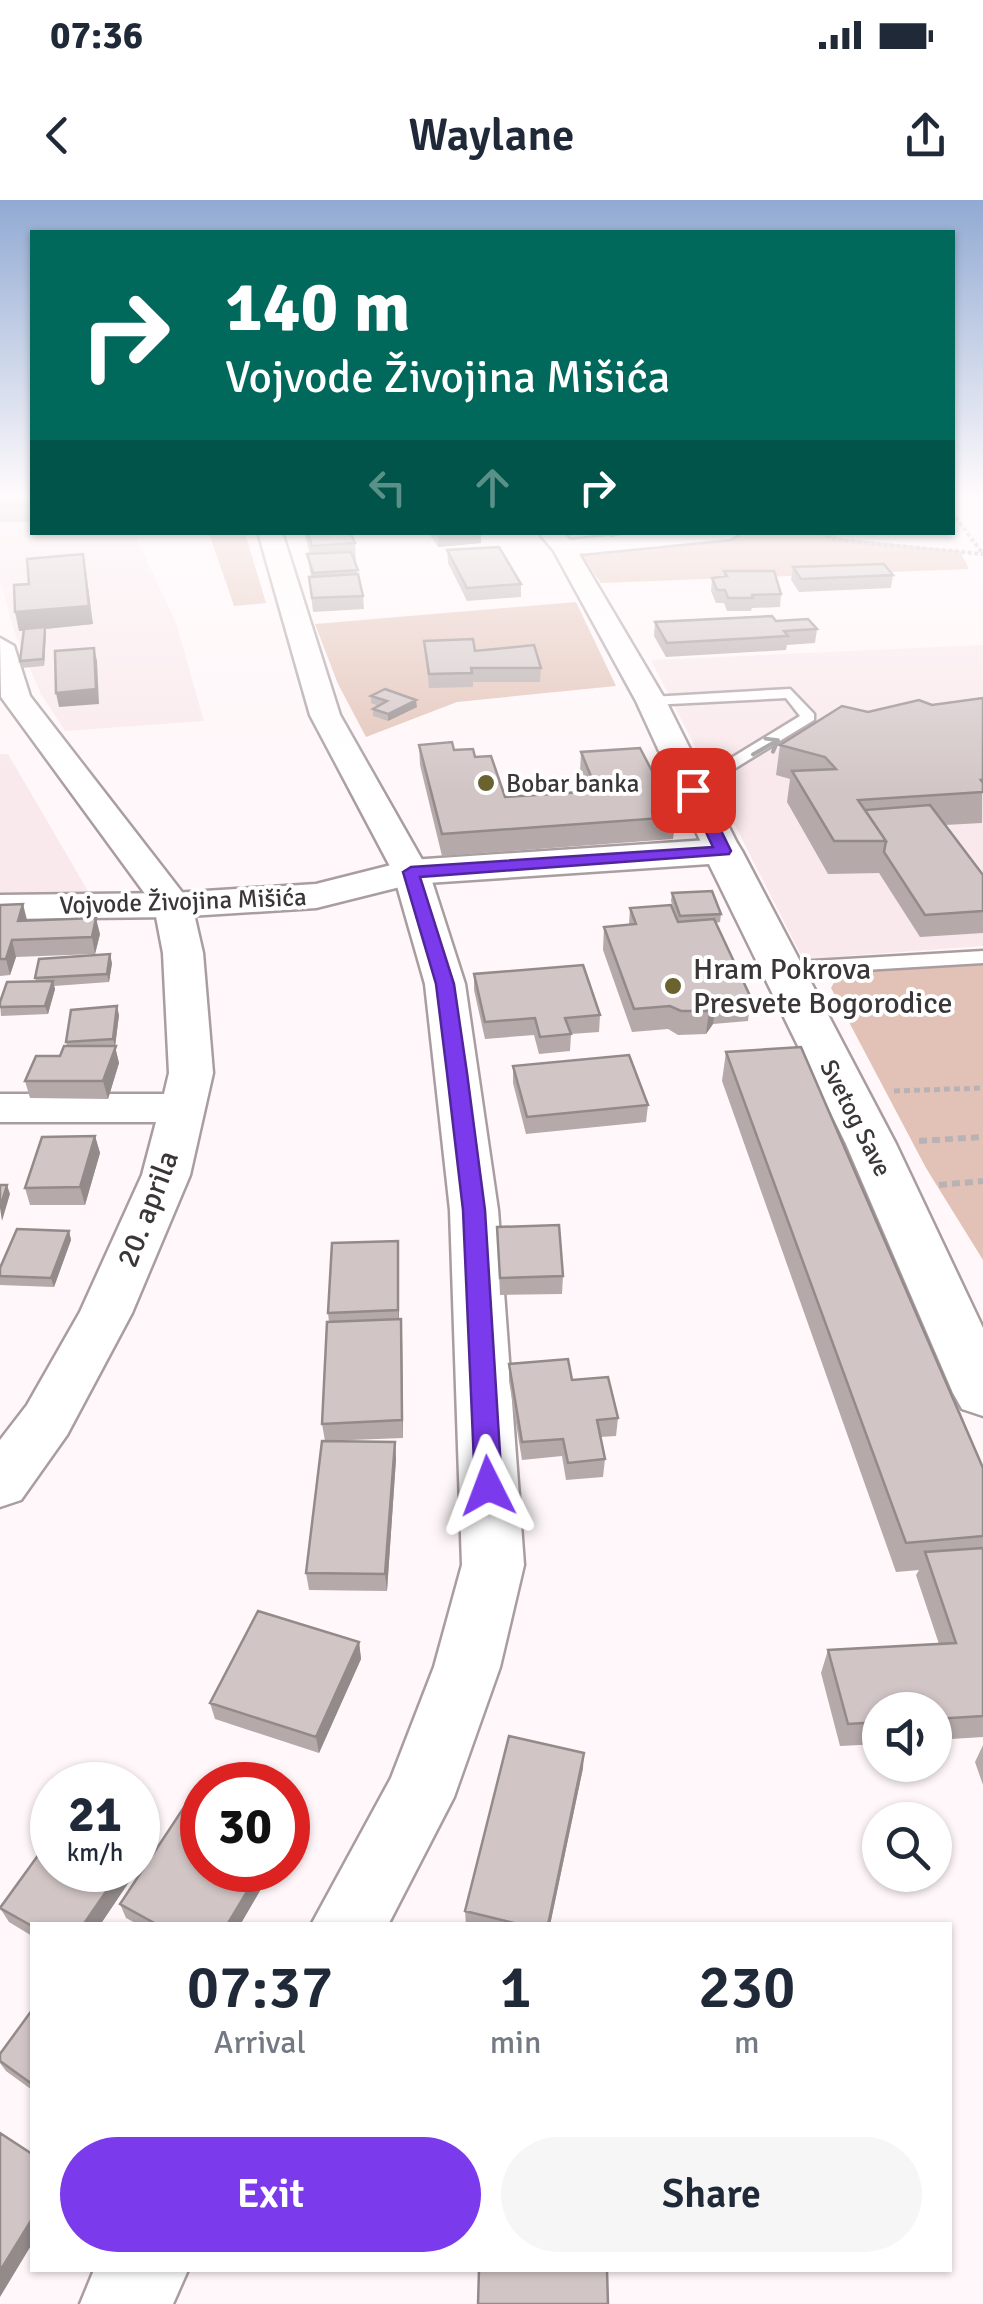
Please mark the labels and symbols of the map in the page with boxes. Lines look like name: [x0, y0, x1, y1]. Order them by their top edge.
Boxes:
one-way arrow: [750, 737, 780, 757]
pin: [651, 748, 736, 833]
place label: Bobar banka: [506, 768, 639, 799]
marker: Bobar banka: [475, 772, 497, 794]
street label: Vojvode Živojina Mišića: [59, 881, 307, 921]
place label: Hram Pokrova Presvete Bogorodice: [693, 951, 952, 1022]
marker: Hram Pokrova Presvete Bogorodice: [662, 975, 684, 997]
street label: Svetog Save: [813, 1054, 899, 1182]
street label: 20. aprila: [109, 1146, 187, 1272]
position arrow: [436, 1434, 540, 1538]
speed limit sign: 30: [180, 1762, 310, 1892]

